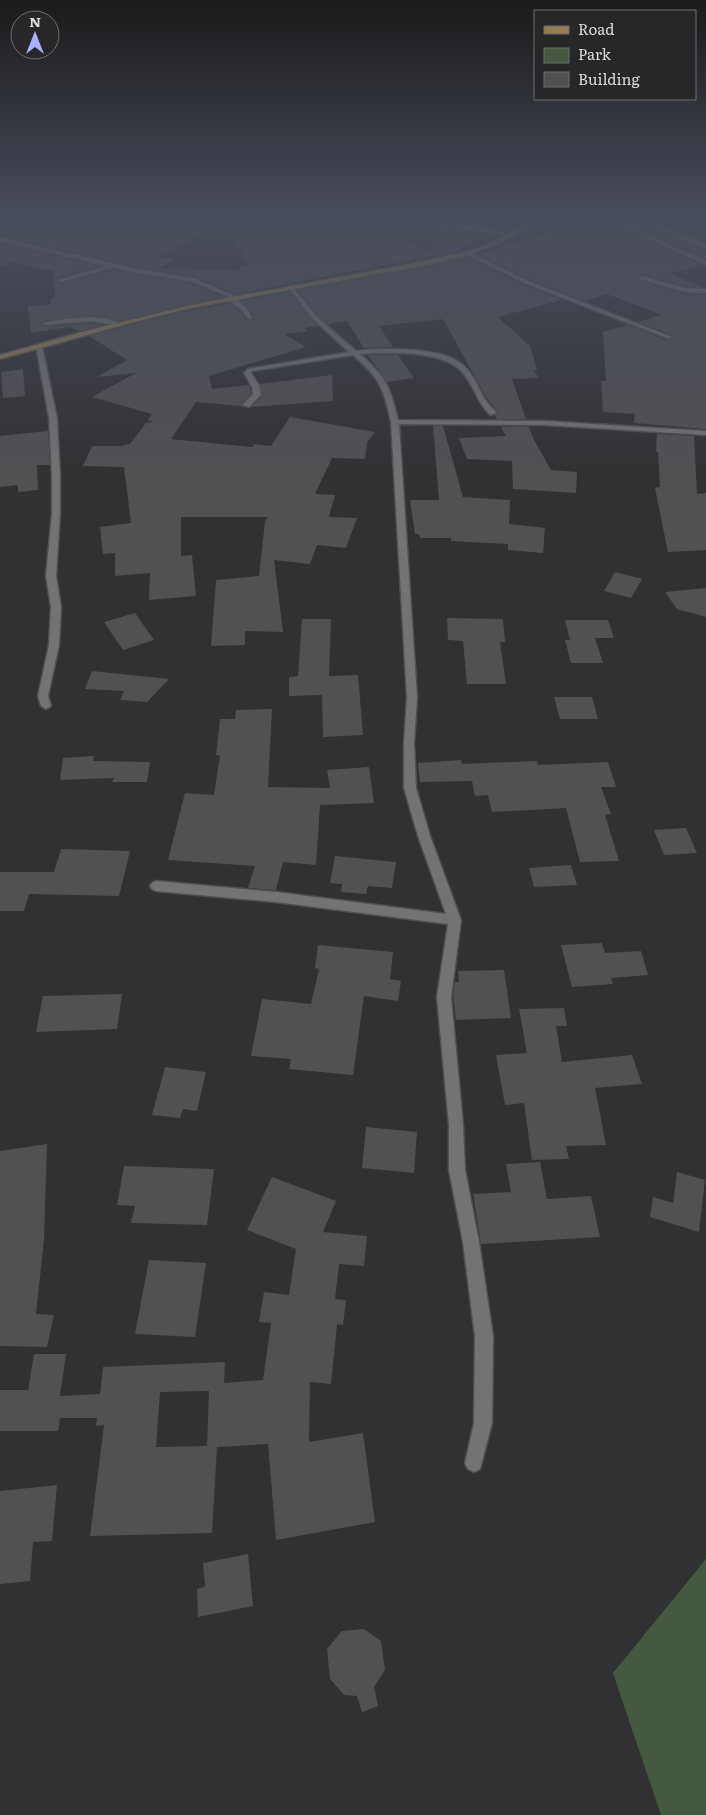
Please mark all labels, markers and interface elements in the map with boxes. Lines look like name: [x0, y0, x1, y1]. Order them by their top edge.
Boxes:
north arrow: [10, 10, 60, 60]
legend: [534, 10, 696, 100]
text: N: [29, 11, 41, 31]
text: Road: [578, 17, 614, 40]
text: Park: [578, 42, 612, 65]
text: Building: [578, 67, 640, 90]

